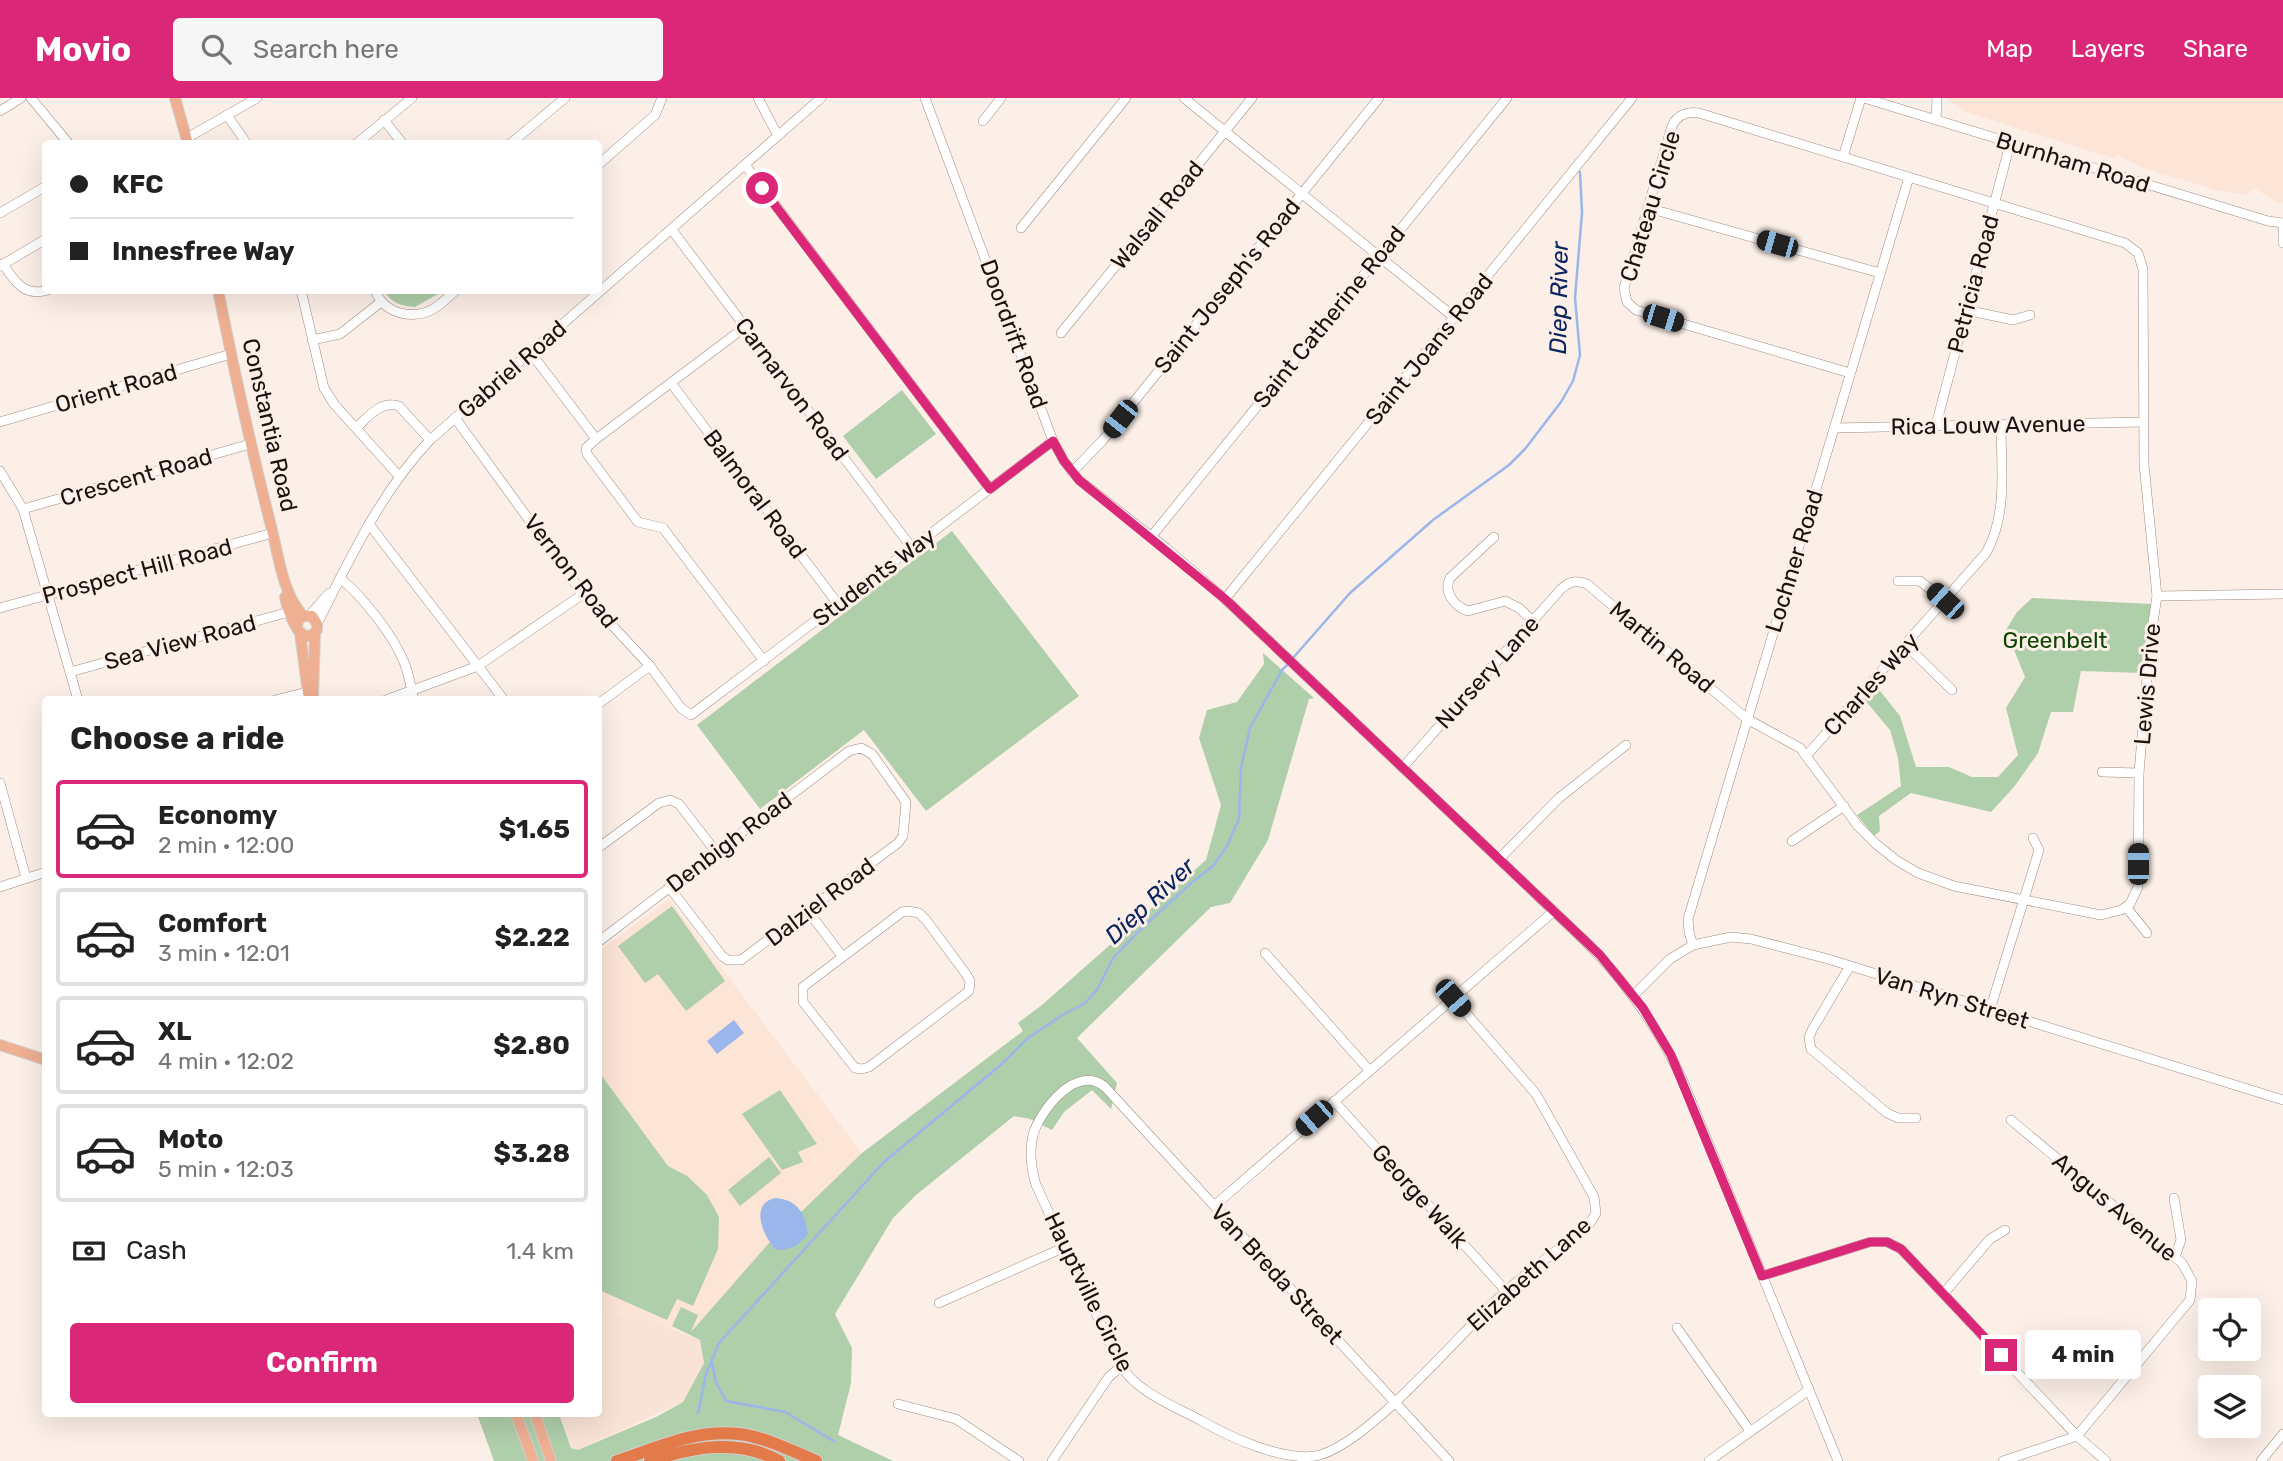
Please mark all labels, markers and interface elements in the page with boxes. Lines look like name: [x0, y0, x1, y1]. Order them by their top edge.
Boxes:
search box: [173, 18, 663, 81]
text: Movio: [35, 30, 131, 69]
icon: search: [197, 30, 235, 68]
text: Search here: [253, 34, 399, 65]
text: Map: [1986, 35, 2033, 63]
text: Layers: [2071, 35, 2145, 63]
text: Share: [2183, 35, 2248, 63]
street label: Burnham Road: [1993, 125, 2153, 199]
street label: Chateau Circle: [1614, 127, 1686, 285]
street label: Walsall Road: [1105, 155, 1209, 275]
text: KFC: [112, 169, 163, 200]
route start: [746, 172, 778, 204]
street label: Saint Joseph's Road: [1148, 193, 1306, 379]
street label: Petricia Road: [1941, 212, 2005, 356]
street label: Saint Catherine Road: [1247, 220, 1411, 414]
car: [1754, 228, 1801, 260]
text: Innesfree Way: [112, 236, 295, 267]
water label: Diep River: [1544, 240, 1574, 355]
street label: Doordrift Road: [974, 256, 1054, 412]
street label: Saint Joans Road: [1359, 267, 1499, 431]
car: [1640, 302, 1687, 334]
street label: Carnarvon Road: [729, 312, 855, 466]
street label: Gabriel Road: [452, 314, 572, 424]
street label: Constantia Road: [236, 336, 304, 514]
street label: Orient Road: [52, 357, 180, 419]
car: [1099, 396, 1142, 442]
street label: Rica Louw Avenue: [1890, 409, 2086, 441]
street label: Balmoral Road: [697, 424, 813, 564]
street label: Crescent Road: [57, 442, 215, 512]
street label: Lochner Road: [1759, 486, 1829, 636]
street label: Vernon Road: [518, 509, 624, 633]
street label: Students Way: [807, 522, 941, 632]
street label: Prospect Hill Road: [39, 532, 235, 610]
car: [1923, 579, 1968, 623]
street label: Martin Road: [1604, 595, 1720, 699]
street label: Sea View Road: [101, 608, 259, 676]
street label: Nursery Lane: [1429, 610, 1545, 734]
street label: Lewis Drive: [2128, 622, 2166, 746]
street label: Charles Way: [1817, 626, 1925, 741]
park label: Greenbelt: [2002, 626, 2108, 654]
text: Choose a ride: [70, 719, 284, 757]
street label: Denbigh Road: [661, 786, 797, 898]
icon: car: [74, 798, 137, 861]
text: Economy: [158, 800, 277, 831]
text: $1.65: [499, 814, 570, 845]
text: 2 min · 12:00: [158, 831, 294, 859]
car: [2128, 843, 2149, 885]
street label: Dalziel Road: [760, 852, 880, 952]
water label: Diep River: [1099, 852, 1201, 950]
icon: car: [74, 906, 137, 969]
text: Comfort: [158, 908, 267, 939]
text: $2.22: [495, 922, 570, 953]
text: 3 min · 12:01: [158, 939, 290, 967]
street label: Van Ryn Street: [1871, 961, 2033, 1035]
car: [1432, 975, 1475, 1021]
icon: car: [74, 1014, 137, 1077]
text: XL: [158, 1016, 191, 1047]
text: $2.80: [493, 1030, 570, 1061]
text: 4 min · 12:02: [158, 1047, 294, 1075]
car: [1292, 1096, 1337, 1140]
icon: car: [74, 1122, 137, 1185]
text: Moto: [158, 1124, 223, 1155]
text: $3.28: [494, 1138, 570, 1169]
street label: George Walk: [1366, 1138, 1474, 1254]
street label: Angus Avenue: [2047, 1147, 2183, 1267]
text: 5 min · 12:03: [158, 1155, 294, 1183]
street label: Van Breda Street: [1205, 1198, 1349, 1350]
street label: Hauptville Circle: [1038, 1208, 1140, 1376]
street label: Elizabeth Lane: [1461, 1211, 1597, 1337]
icon: cash: [70, 1232, 108, 1270]
text: Cash: [126, 1235, 187, 1266]
text: 1.4 km: [506, 1237, 574, 1265]
map controls: [2198, 1298, 2261, 1438]
button: locate: [2198, 1298, 2261, 1361]
button: Confirm: [70, 1323, 574, 1403]
callout: 4 min: [2025, 1330, 2141, 1380]
route end: [1985, 1339, 2017, 1371]
text: 4 min: [2051, 1340, 2115, 1368]
button: layers: [2198, 1375, 2261, 1438]

